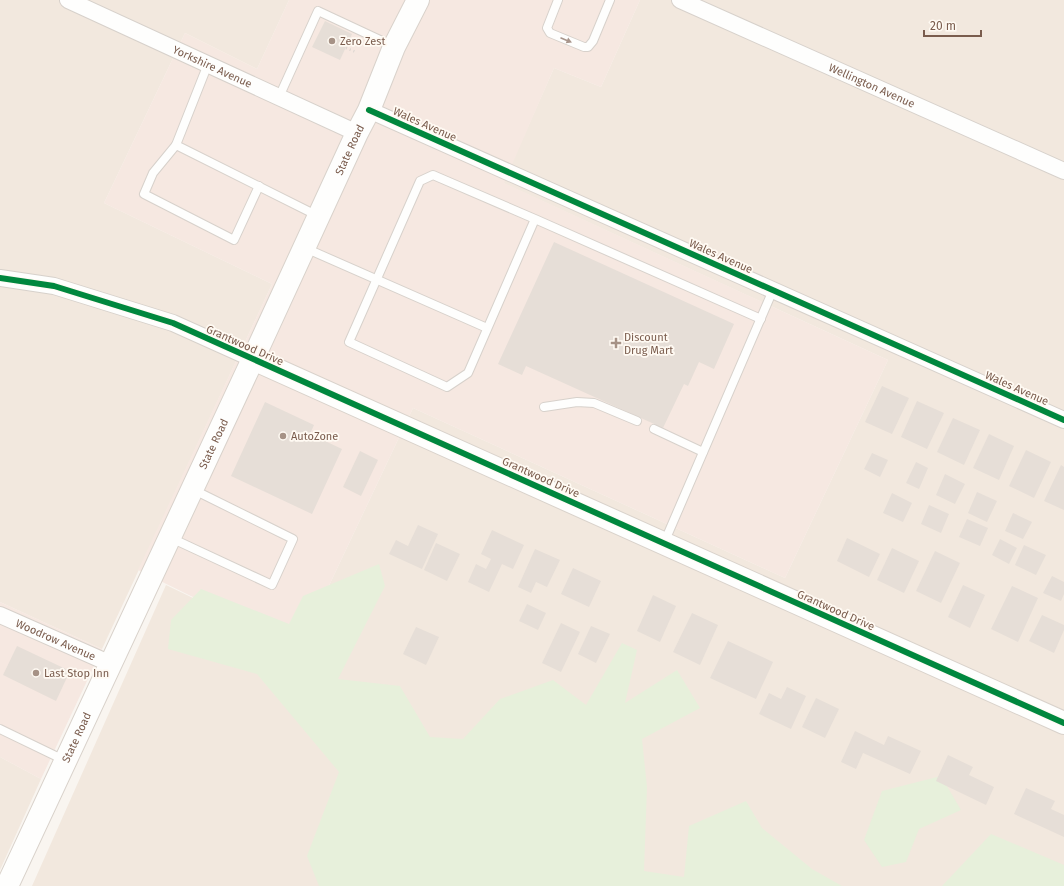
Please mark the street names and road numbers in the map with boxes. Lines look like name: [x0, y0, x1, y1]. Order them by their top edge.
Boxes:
street label: Yorkshire Avenue: [171, 43, 254, 91]
street label: Wellington Avenue: [827, 61, 917, 111]
street label: Wales Avenue: [391, 105, 459, 144]
street label: State Road: [333, 123, 367, 177]
street label: Wales Avenue: [687, 237, 755, 276]
street label: Grantwood Drive: [204, 323, 285, 368]
street label: Wales Avenue: [983, 369, 1051, 408]
street label: State Road: [197, 417, 231, 471]
street label: Grantwood Drive: [500, 455, 581, 500]
street label: Grantwood Drive: [795, 588, 876, 633]
street label: Woodrow Avenue: [14, 617, 98, 663]
street label: State Road: [60, 710, 94, 765]

